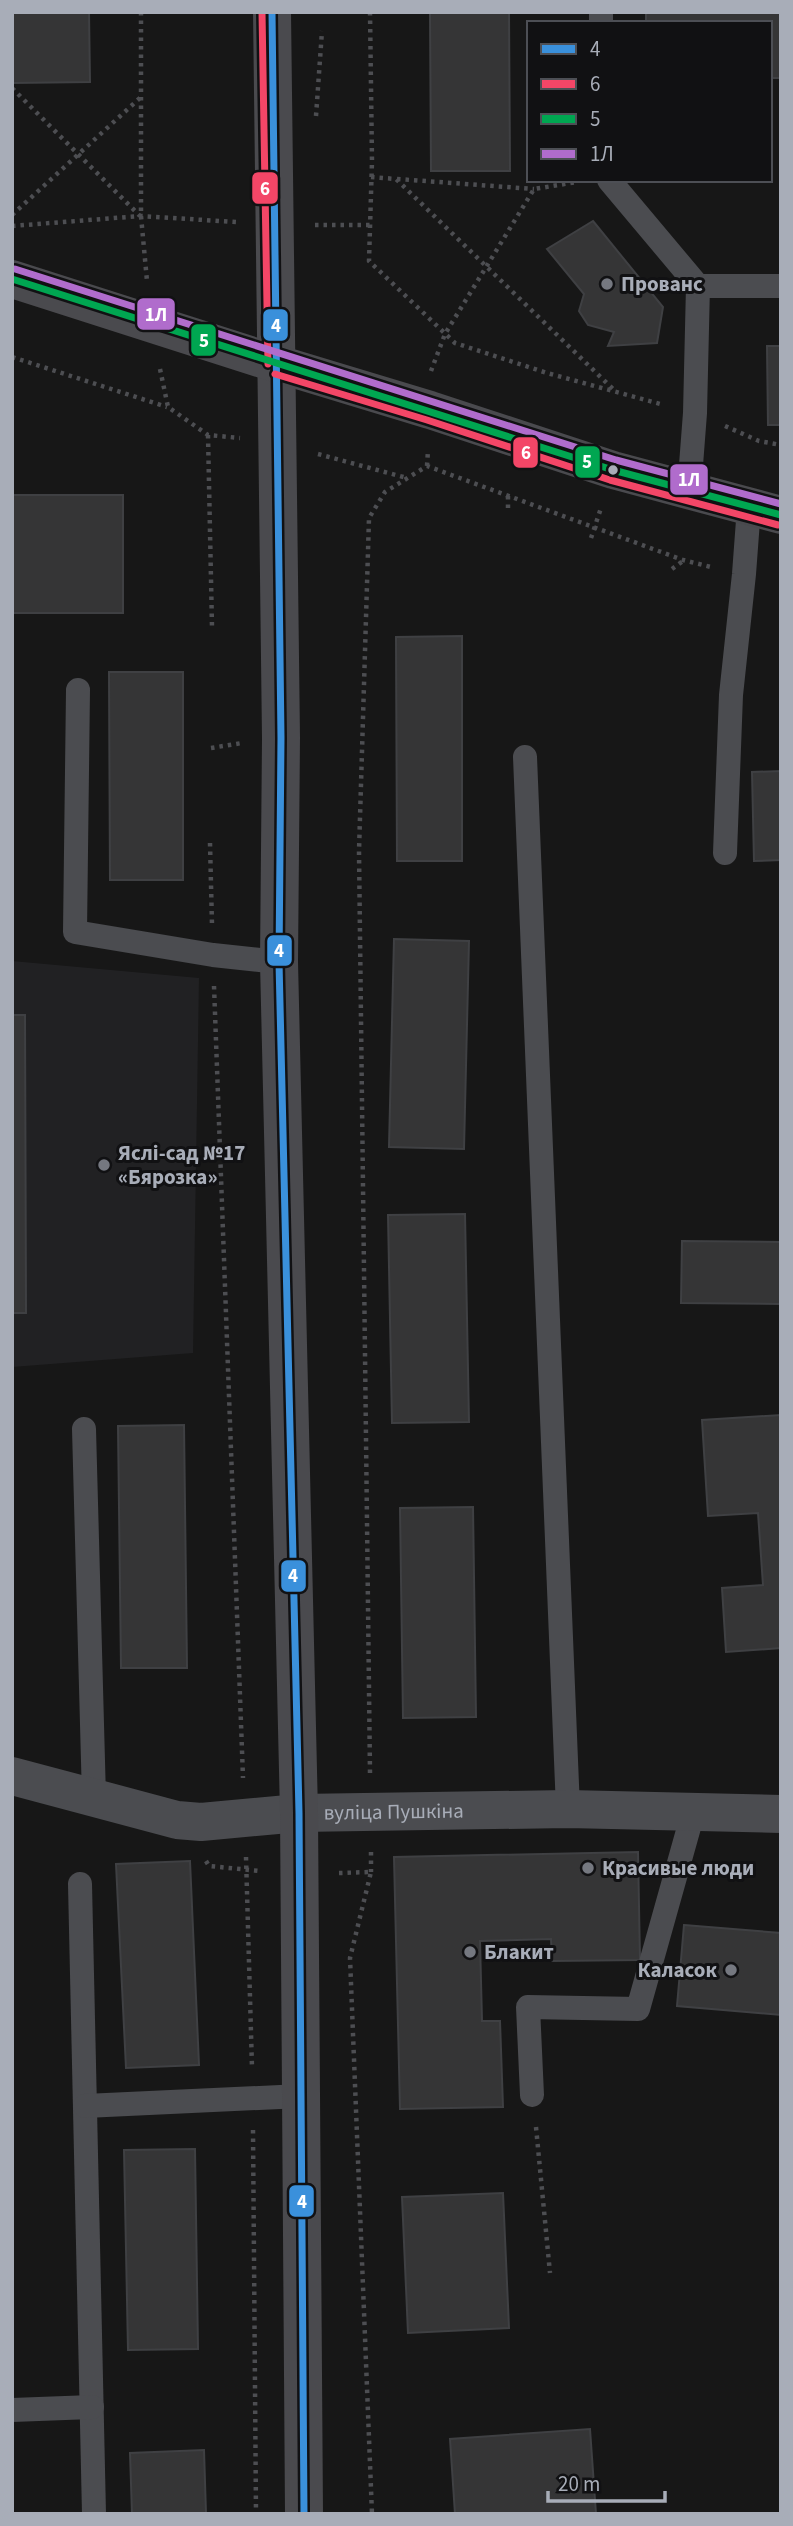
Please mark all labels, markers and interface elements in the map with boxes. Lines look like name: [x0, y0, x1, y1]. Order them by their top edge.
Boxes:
legend: [527, 21, 772, 182]
text: 4: [590, 34, 600, 64]
text: 6: [590, 69, 600, 99]
text: 5: [590, 104, 600, 134]
text: 1Л: [590, 139, 614, 169]
line badge: 6: [251, 171, 279, 205]
text: 6: [260, 176, 270, 203]
place label: Прованс: [621, 269, 703, 299]
marker: Прованс: [599, 276, 615, 292]
line badge: 1Л: [136, 297, 176, 331]
text: 1Л: [145, 302, 167, 329]
line badge: 4: [262, 308, 289, 342]
text: 4: [271, 313, 281, 340]
line badge: 5: [190, 323, 217, 357]
text: 5: [199, 328, 209, 355]
line badge: 6: [512, 436, 539, 469]
text: 6: [521, 440, 531, 467]
line badge: 5: [574, 445, 601, 479]
text: 5: [582, 449, 592, 476]
unlabelled marker: [606, 463, 620, 477]
line badge: 1Л: [669, 463, 709, 496]
text: 1Л: [678, 467, 700, 494]
line badge: 4: [266, 934, 293, 967]
text: 4: [274, 938, 284, 965]
place label: Яслі-сад №17 «Бярозка»: [118, 1138, 245, 1192]
marker: Яслі-сад №17 «Бярозка»: [96, 1157, 112, 1173]
line badge: 4: [280, 1559, 307, 1593]
text: 4: [288, 1563, 298, 1590]
street label: вуліца Пушкіна: [323, 1796, 464, 1828]
place label: Красивые люди: [602, 1853, 754, 1883]
marker: Красивые люди: [580, 1860, 596, 1876]
place label: Блакит: [484, 1937, 554, 1967]
marker: Блакит: [462, 1944, 478, 1960]
place label: Каласок: [638, 1955, 717, 1985]
marker: Каласок: [723, 1962, 739, 1978]
line badge: 4: [288, 2184, 315, 2218]
text: 4: [297, 2189, 307, 2216]
scale bar: [548, 2460, 665, 2504]
text: 20 m: [558, 2469, 600, 2499]

